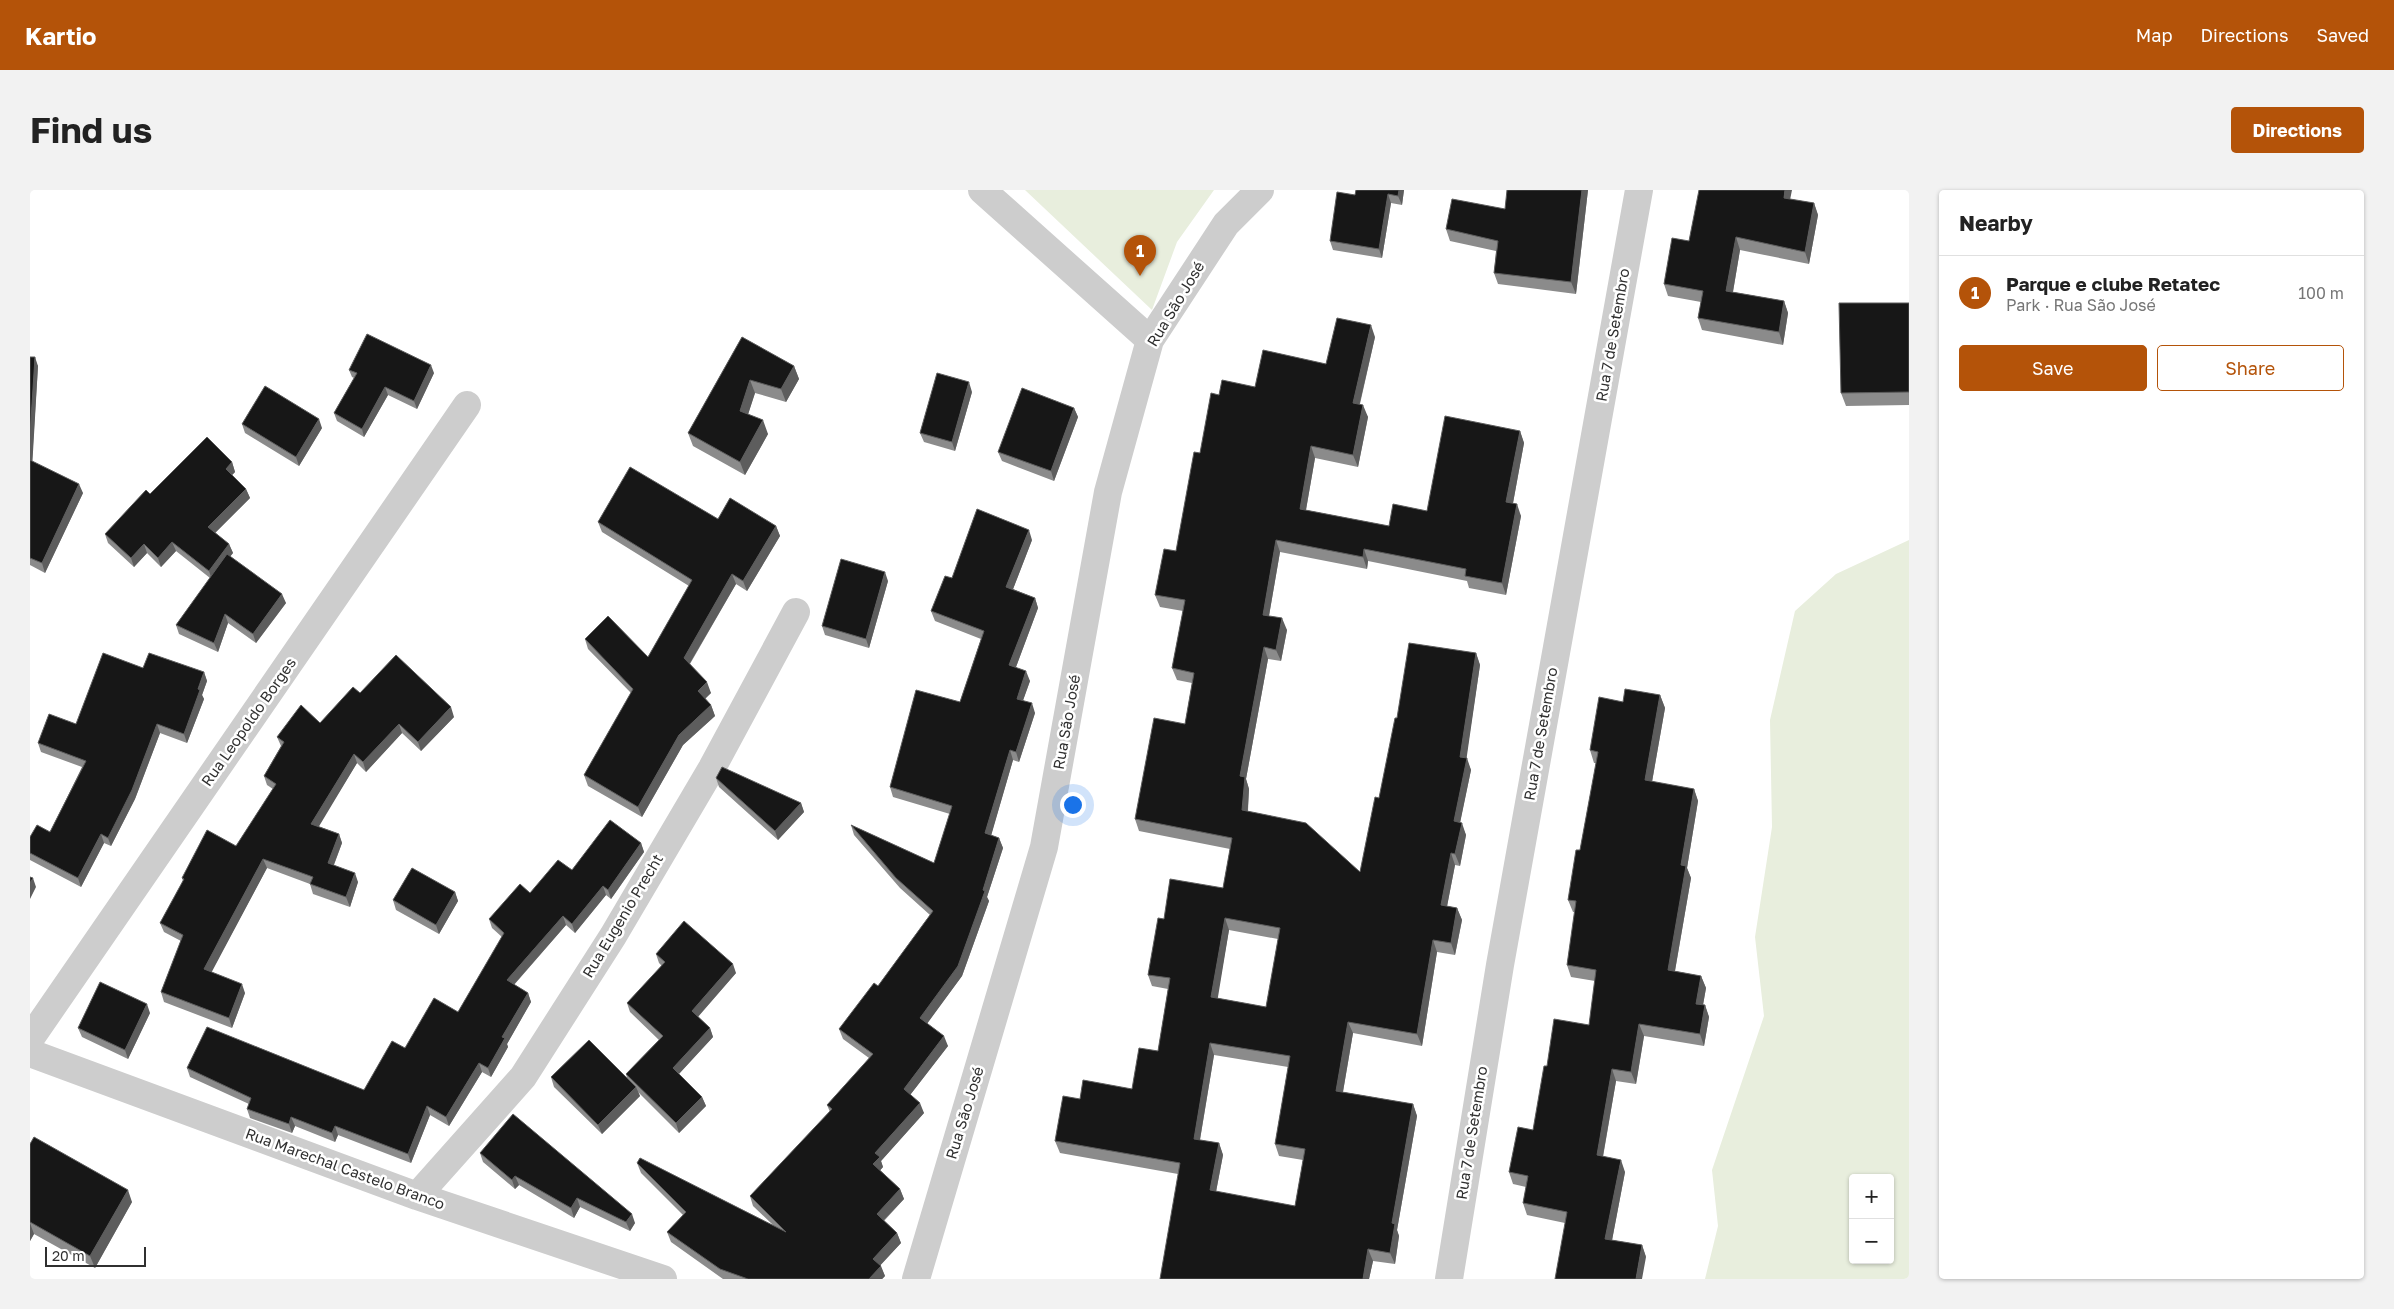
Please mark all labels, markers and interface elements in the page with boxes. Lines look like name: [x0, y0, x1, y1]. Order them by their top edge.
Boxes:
text: Kartio: [25, 21, 97, 50]
text: Map: [2136, 24, 2172, 46]
text: Directions: [2200, 24, 2288, 46]
text: Saved: [2316, 24, 2369, 46]
button: Directions: [2231, 107, 2364, 153]
text: Find us: [30, 109, 152, 151]
text: Nearby: [1959, 210, 2033, 236]
pin: 1: [1124, 235, 1156, 276]
street label: Rua São José: [1143, 257, 1208, 349]
street label: Rua 7 de Setembro: [1591, 267, 1633, 403]
text: Parque e clube Retatec: [2006, 272, 2220, 295]
text: 1: [1971, 283, 1979, 303]
text: 100 m: [2298, 283, 2344, 303]
text: Park · Rua São José: [2006, 295, 2156, 315]
button: Save: [1959, 345, 2147, 391]
button: Share: [2157, 345, 2344, 391]
street label: Rua Leopoldo Borges: [197, 654, 299, 789]
street label: Rua 7 de Setembro: [1519, 666, 1561, 802]
street label: Rua São José: [1049, 673, 1083, 771]
your location: [1060, 792, 1086, 818]
street label: Rua Eugenio Precht: [578, 850, 666, 980]
street label: Rua São José: [941, 1064, 987, 1161]
street label: Rua 7 de Setembro: [1452, 1065, 1490, 1201]
street label: Rua Marechal Castelo Branco: [243, 1124, 447, 1213]
map controls: [1849, 1174, 1894, 1264]
button: +: [1849, 1174, 1894, 1219]
button: −: [1849, 1219, 1894, 1264]
scale bar: [45, 1244, 146, 1267]
text: 20 m: [52, 1247, 85, 1264]

